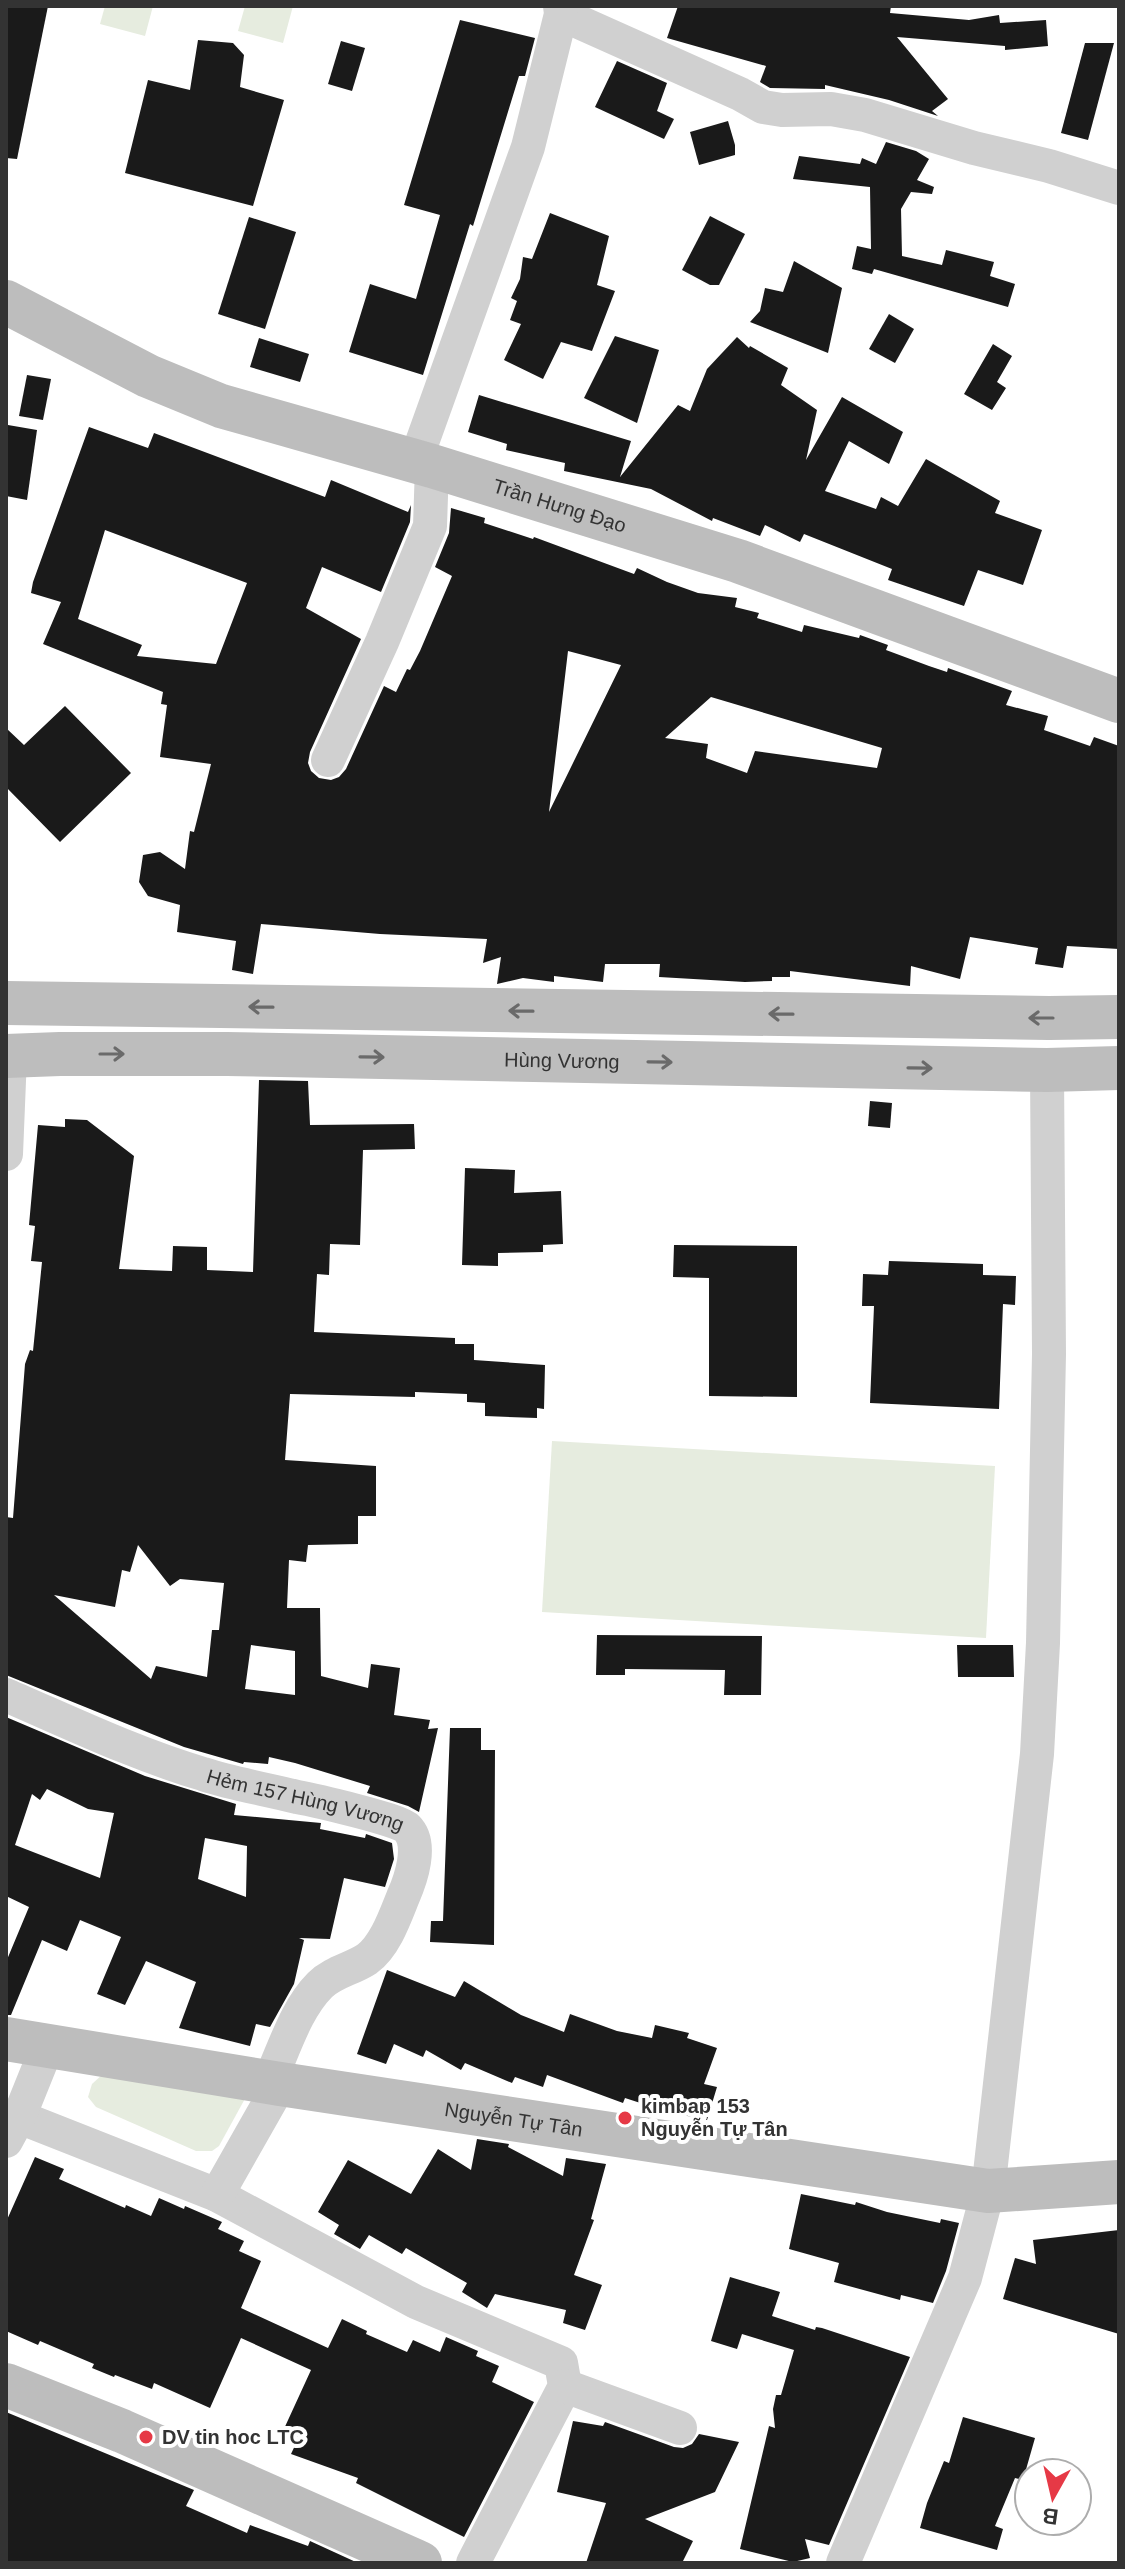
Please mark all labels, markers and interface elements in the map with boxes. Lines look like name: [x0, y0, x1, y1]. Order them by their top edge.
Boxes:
street label: Trần Hưng Đạo: [490, 475, 629, 537]
one-way arrow: [248, 999, 275, 1015]
one-way arrow: [508, 1003, 535, 1018]
one-way arrow: [768, 1007, 795, 1022]
one-way arrow: [1028, 1010, 1055, 1026]
one-way arrow: [98, 1046, 125, 1062]
street label: Hùng Vương: [504, 1048, 620, 1073]
one-way arrow: [358, 1049, 385, 1064]
one-way arrow: [646, 1055, 673, 1070]
one-way arrow: [906, 1060, 933, 1075]
street label: Hẻm 157 Hùng Vương: [204, 1765, 407, 1836]
place label: kimbap 153 Nguyễn Tự Tân: [641, 2095, 788, 2140]
street label: Nguyễn Tự Tân: [443, 2098, 584, 2141]
marker: kimbap 153 Nguyễn Tự Tân: [616, 2109, 634, 2127]
place label: DV tin hoc LTC: [162, 2426, 304, 2448]
marker: DV tin hoc LTC: [137, 2428, 155, 2446]
north arrow: [1013, 2457, 1093, 2537]
text: B: [1041, 2503, 1060, 2530]

